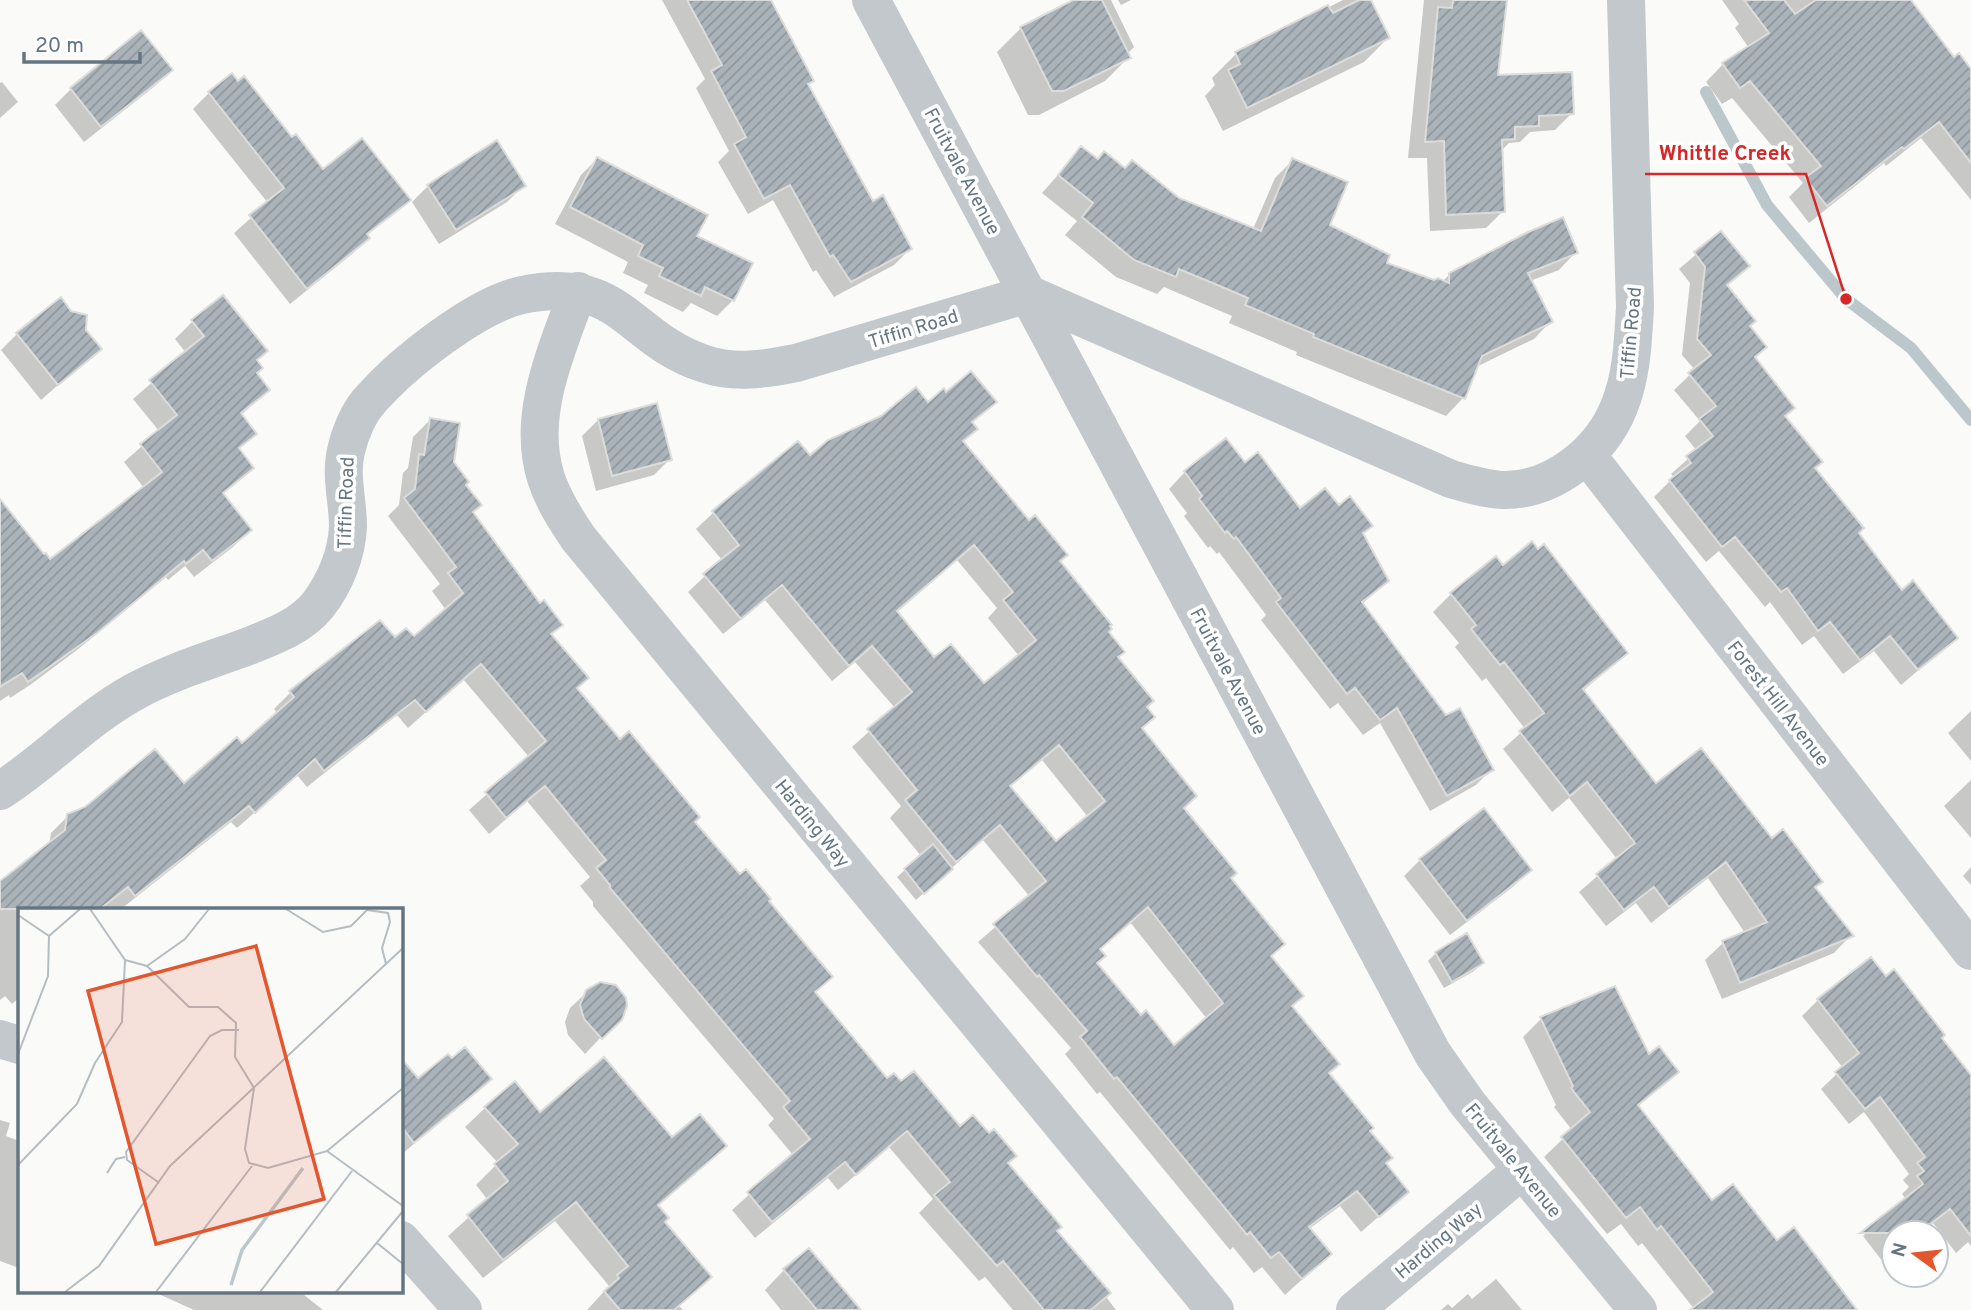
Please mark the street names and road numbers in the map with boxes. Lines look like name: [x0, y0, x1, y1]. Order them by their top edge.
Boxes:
street label: Fruitvale Avenue: [918, 104, 1005, 240]
street label: Tiffin Road: [1616, 286, 1648, 380]
street label: Tiffin Road: [866, 305, 961, 355]
street label: Tiffin Road: [333, 456, 361, 550]
street label: Fruitvale Avenue: [1184, 604, 1271, 740]
street label: Forest Hill Avenue: [1721, 637, 1834, 772]
street label: Harding Way: [769, 775, 854, 873]
street label: Fruitvale Avenue: [1459, 1099, 1566, 1223]
street label: Harding Way: [1391, 1198, 1488, 1285]

